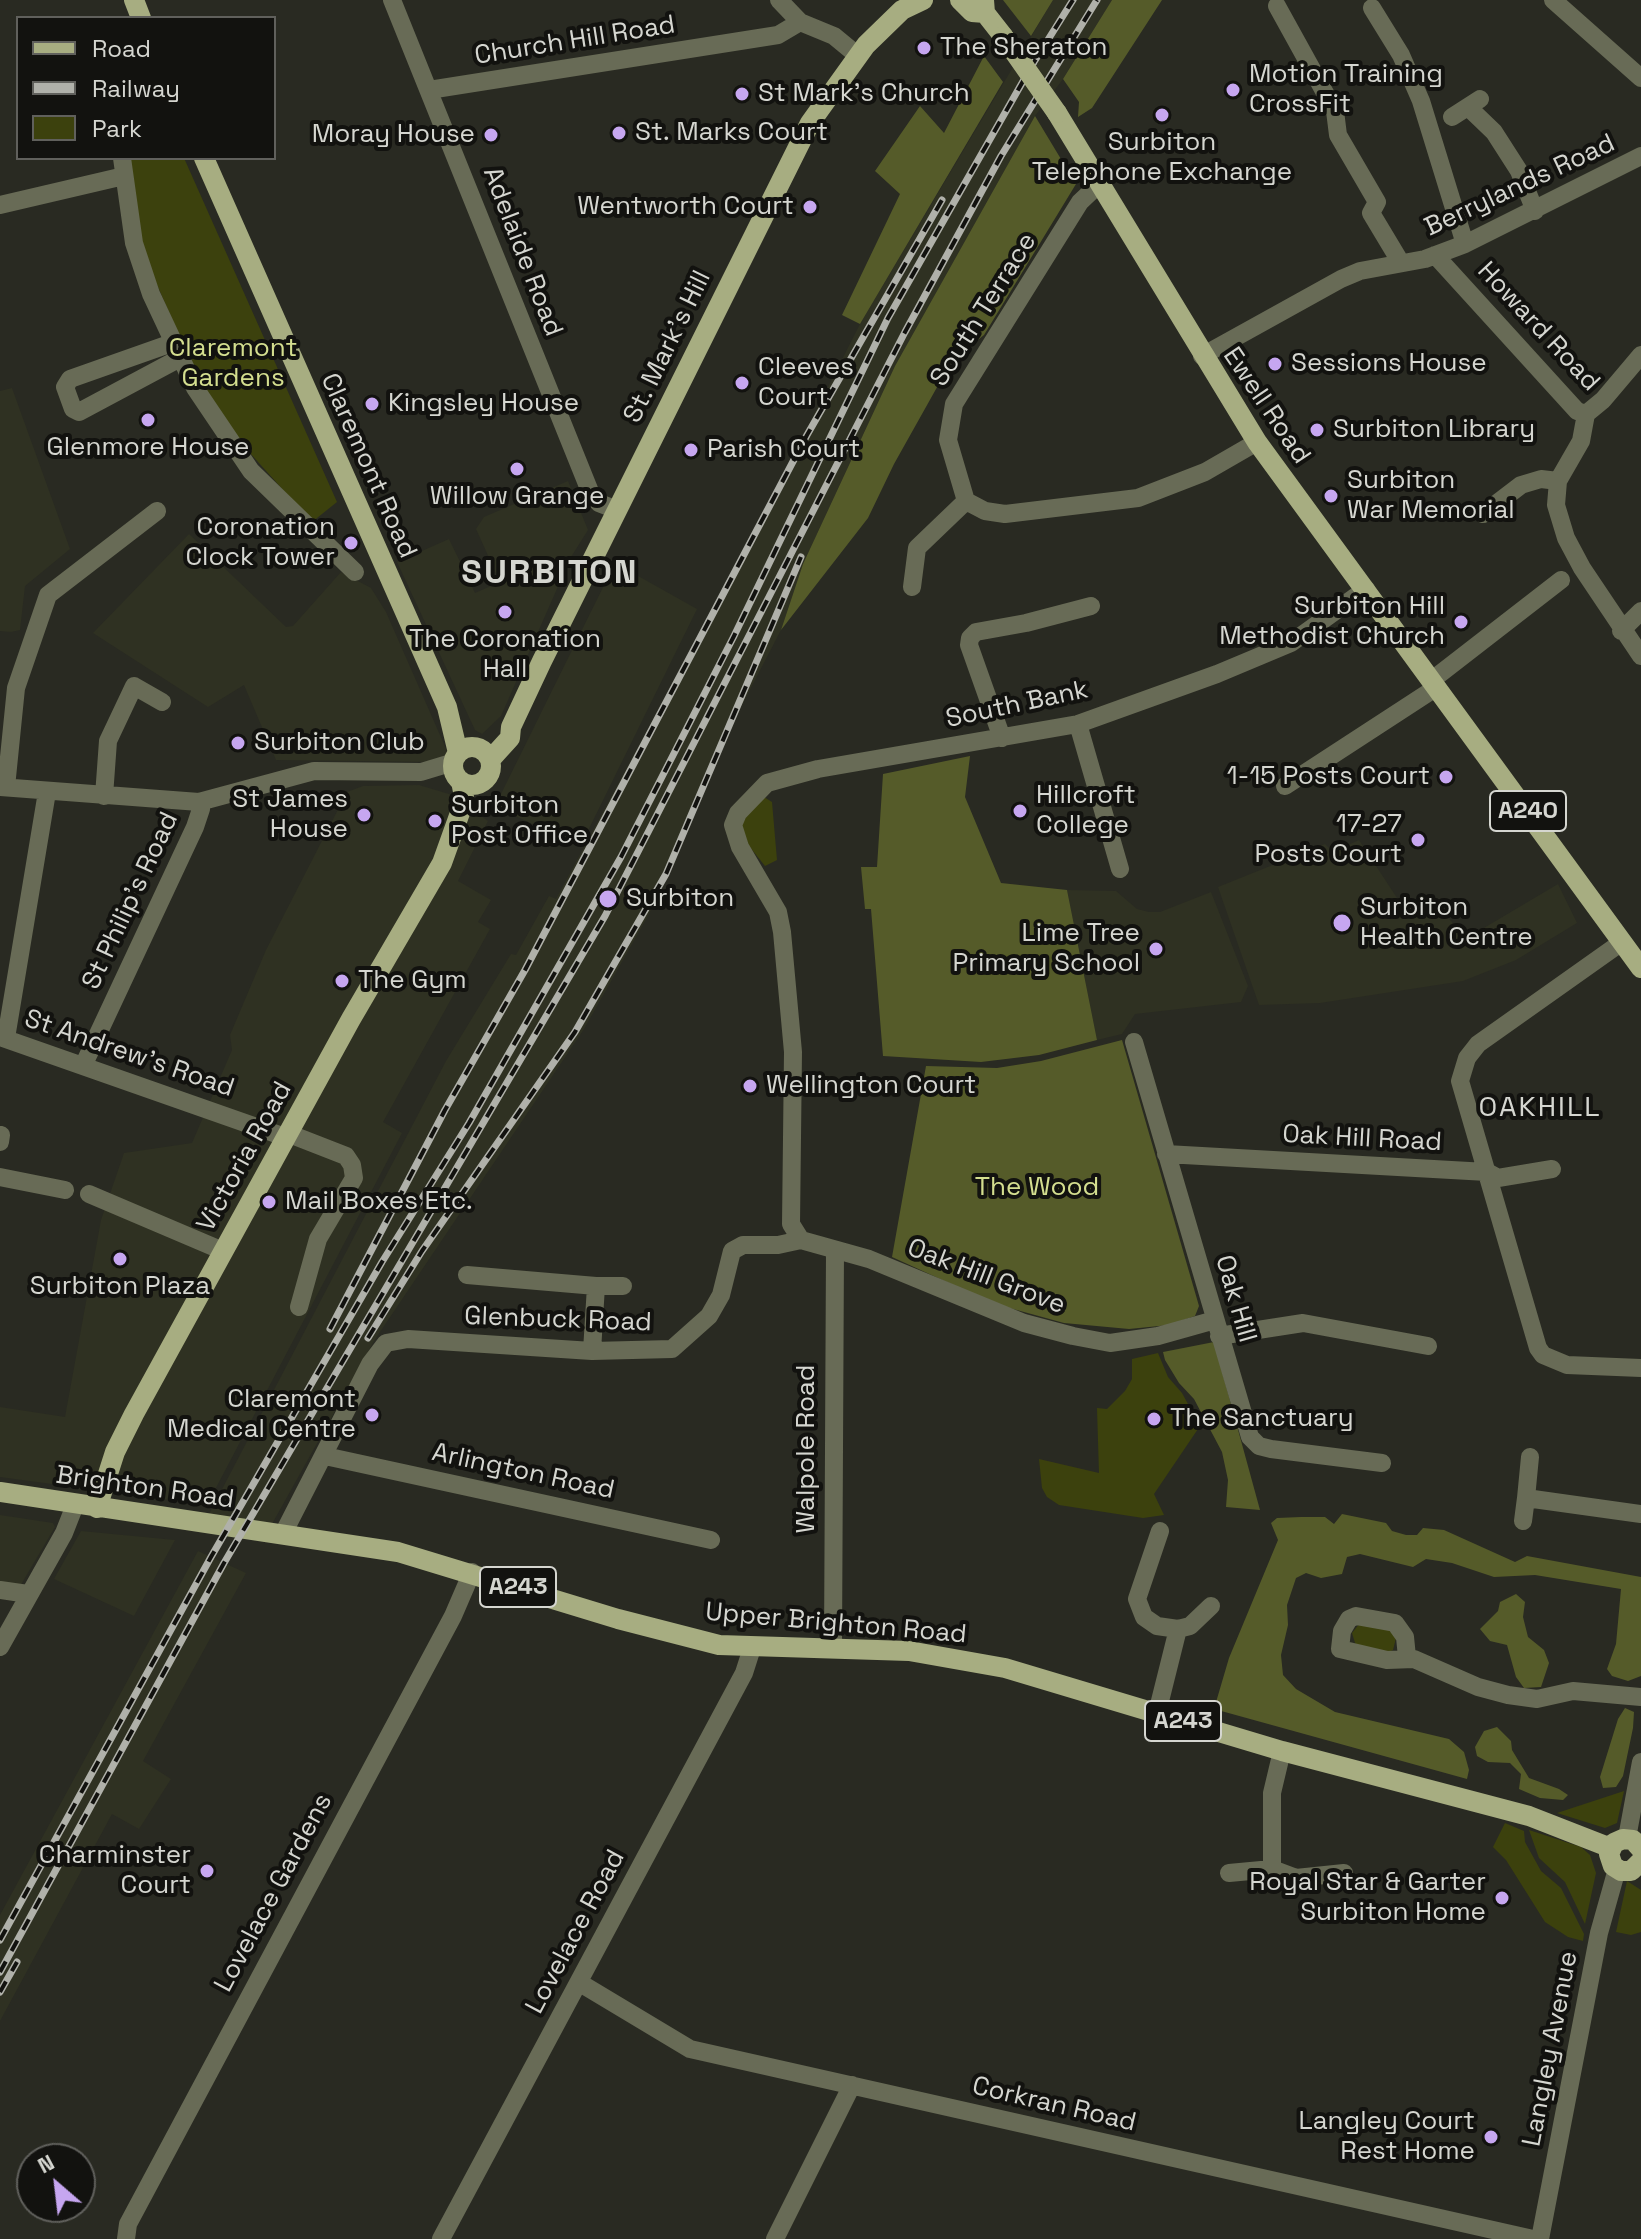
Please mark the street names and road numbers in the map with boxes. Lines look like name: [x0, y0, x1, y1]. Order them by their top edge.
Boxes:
street label: Church Hill Road: [473, 10, 677, 72]
street label: Berrylands Road: [1420, 128, 1620, 244]
street label: Adelaide Road: [475, 163, 569, 341]
street label: South Terrace: [924, 227, 1044, 393]
street label: Howard Road: [1470, 256, 1606, 398]
street label: St. Mark's Hill: [618, 266, 718, 428]
street label: Ewell Road: [1216, 342, 1316, 470]
street label: Claremont Road: [313, 369, 423, 563]
street label: South Bank: [943, 675, 1091, 735]
road number: A240: [1490, 791, 1566, 831]
street label: St Philip's Road: [76, 807, 186, 995]
street label: St Andrew's Road: [20, 1004, 238, 1104]
street label: Victoria Road: [191, 1077, 299, 1237]
street label: Oak Hill Road: [1281, 1119, 1443, 1159]
street label: Oak Hill Grove: [903, 1233, 1069, 1321]
street label: Oak Hill: [1208, 1252, 1262, 1346]
street label: Glenbuck Road: [464, 1301, 652, 1339]
street label: Walpole Road: [791, 1365, 823, 1533]
street label: Arlington Road: [429, 1437, 617, 1507]
street label: Brighton Road: [54, 1460, 236, 1516]
road number: A243: [480, 1567, 556, 1607]
street label: Upper Brighton Road: [704, 1597, 968, 1651]
road number: A243: [1145, 1701, 1221, 1741]
street label: Lovelace Gardens: [209, 1788, 339, 1998]
street label: Lovelace Road: [520, 1845, 632, 2019]
street label: Langley Avenue: [1517, 1949, 1585, 2149]
street label: Corkran Road: [969, 2071, 1139, 2139]

